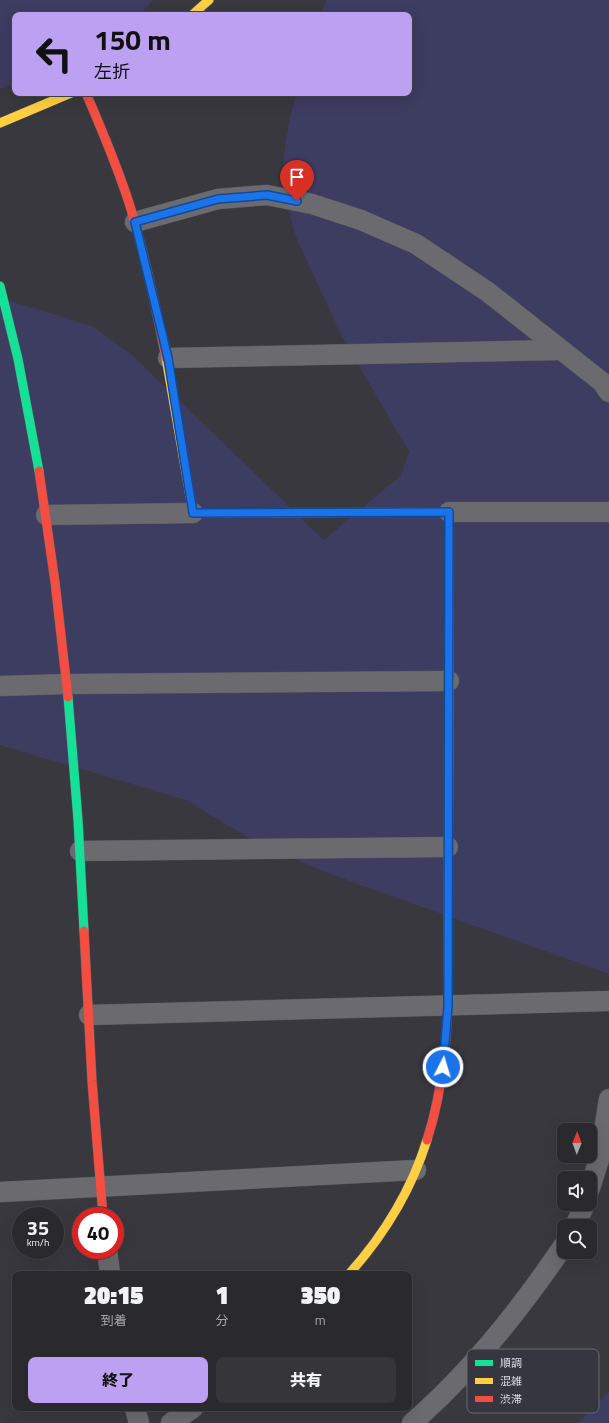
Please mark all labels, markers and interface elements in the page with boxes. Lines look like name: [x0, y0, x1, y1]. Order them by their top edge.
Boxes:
text: 150 m: [94, 18, 171, 61]
icon: left: [28, 28, 80, 80]
text: 左折: [94, 58, 130, 85]
pin: [280, 160, 314, 201]
icon: arrive: [286, 166, 308, 188]
position arrow: [422, 1046, 464, 1088]
north arrow: [557, 1123, 597, 1163]
map controls: [557, 1123, 597, 1259]
button: sound: [557, 1171, 597, 1211]
speed limit sign: 40: [72, 1207, 124, 1259]
text: 35: [27, 1212, 49, 1243]
button: search: [557, 1219, 597, 1259]
text: km/h: [27, 1235, 49, 1250]
text: 20:15: [84, 1277, 144, 1313]
text: 1: [215, 1277, 229, 1313]
text: 350: [301, 1277, 340, 1313]
text: 到着: [101, 1310, 127, 1330]
text: 分: [216, 1310, 229, 1330]
text: m: [315, 1310, 326, 1330]
legend: [467, 1349, 599, 1413]
text: 順調: [500, 1355, 522, 1371]
button: 終了: [28, 1357, 208, 1403]
button: 共有: [216, 1357, 396, 1403]
text: 混雑: [500, 1373, 522, 1389]
text: 渋滞: [500, 1391, 522, 1407]

